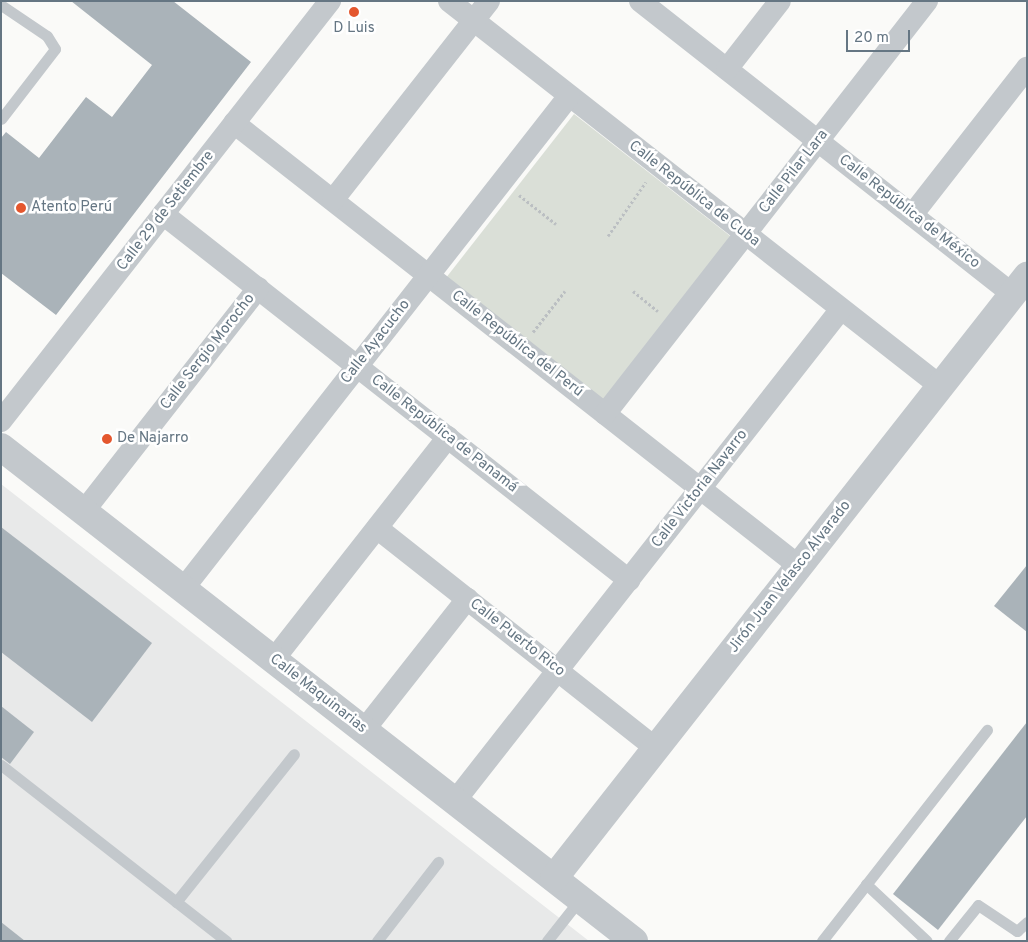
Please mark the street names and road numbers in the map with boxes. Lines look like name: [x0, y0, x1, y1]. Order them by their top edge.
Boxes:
street label: Calle Pilar Lara: [756, 126, 832, 218]
street label: Calle República de Cuba: [625, 137, 763, 251]
street label: Calle 29 de Setiembre: [114, 147, 218, 275]
street label: Calle República de México: [835, 151, 983, 273]
street label: Calle República del Perú: [447, 287, 587, 401]
street label: Calle Sergio Morocho: [157, 290, 259, 414]
street label: Calle Ayacucho: [337, 296, 415, 388]
street label: Calle República de Panamá: [367, 371, 521, 497]
street label: Calle Victoria Navarro: [648, 426, 752, 552]
street label: Jirón Juan Velasco Alvarado: [725, 497, 855, 657]
street label: Calle Puerto Rico: [466, 595, 568, 681]
street label: Calle Maquinarias: [266, 650, 370, 738]

